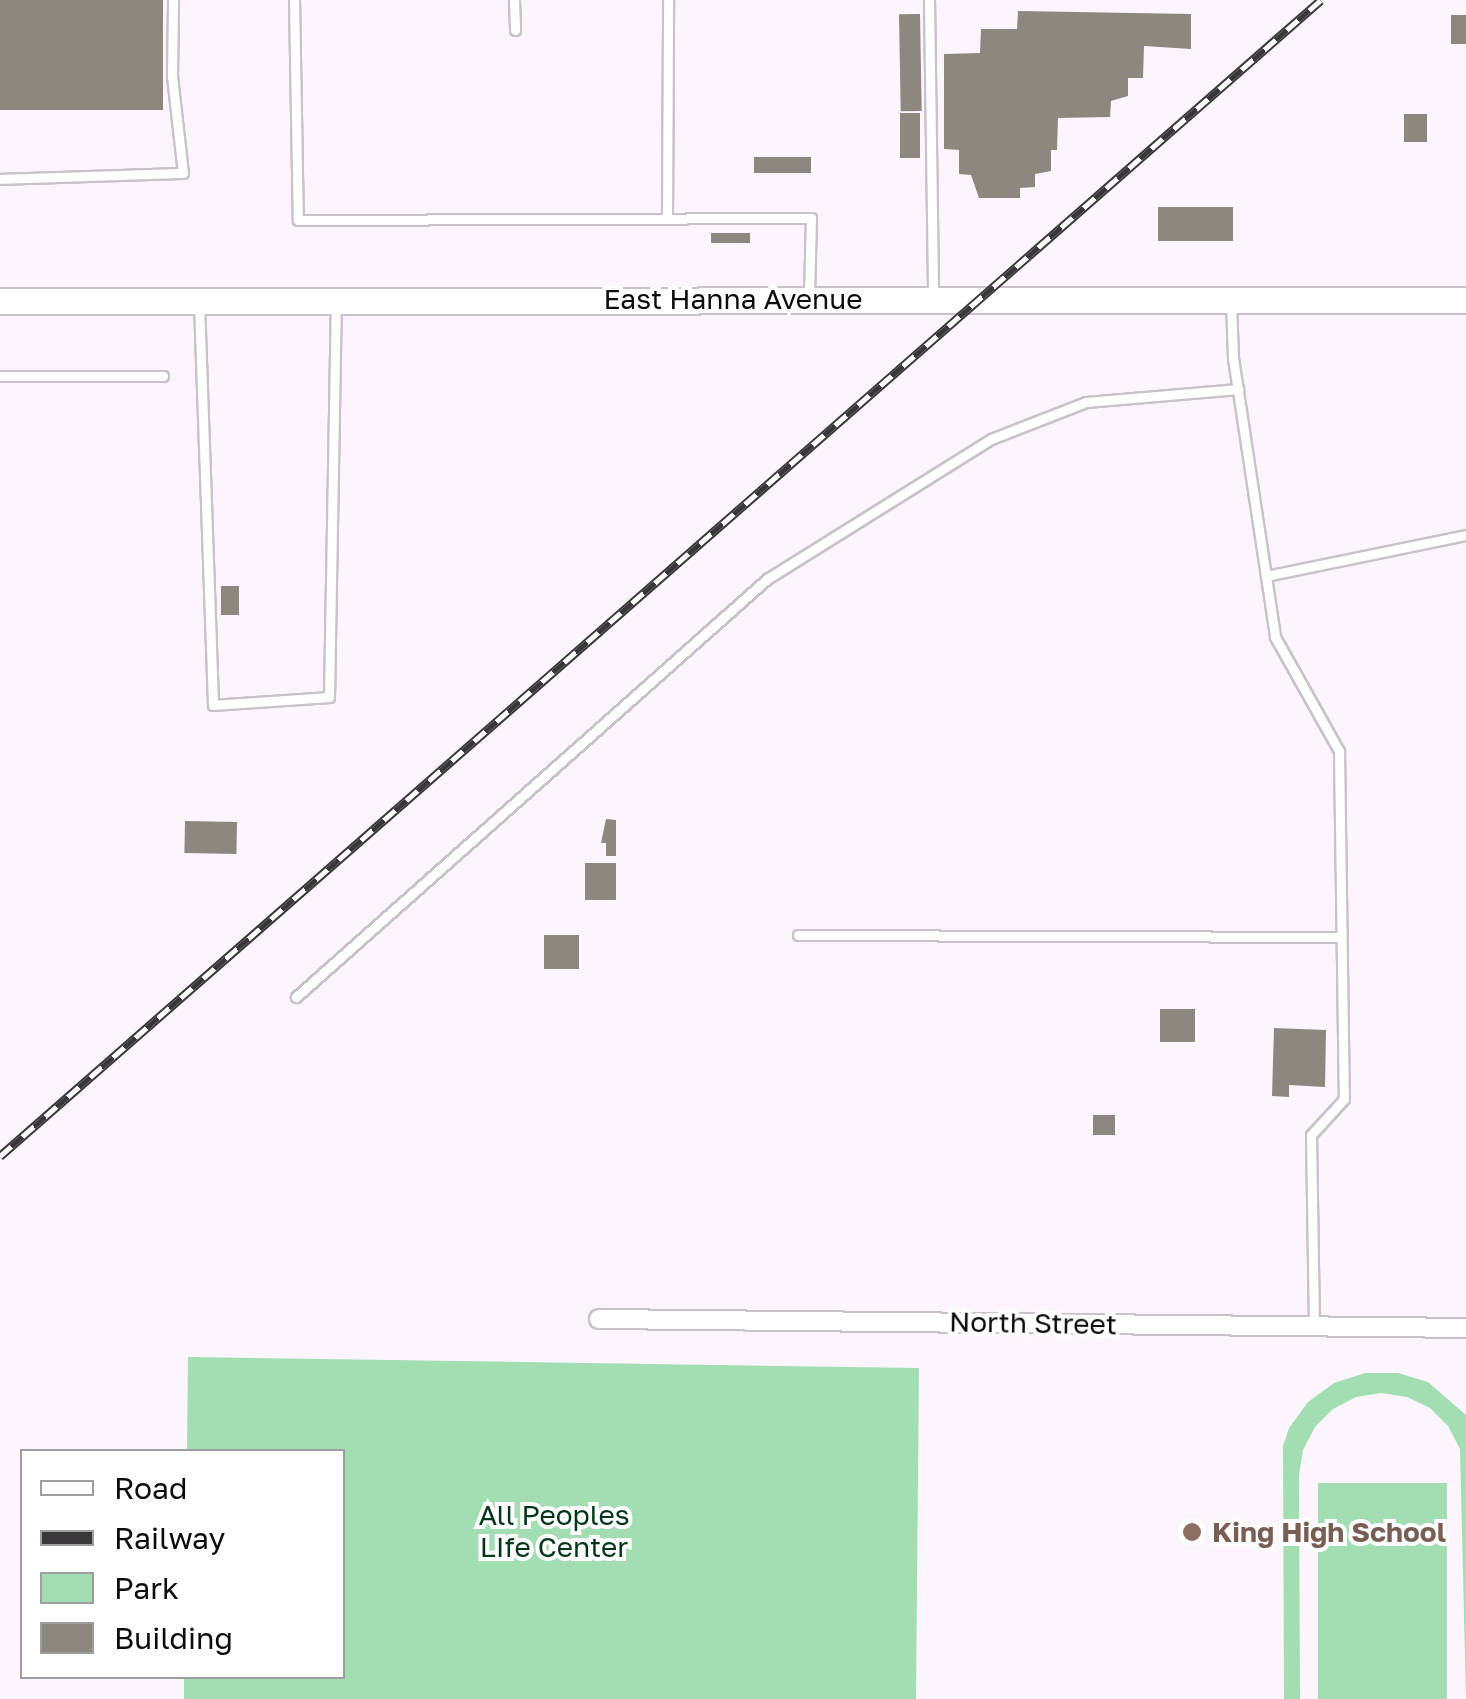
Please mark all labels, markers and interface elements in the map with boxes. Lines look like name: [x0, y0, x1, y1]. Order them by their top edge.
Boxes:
street label: East Hanna Avenue: [604, 282, 862, 316]
street label: North Street: [949, 1305, 1117, 1341]
legend: [20, 1449, 345, 1679]
text: Road: [114, 1470, 188, 1506]
park label: All Peoples LIfe Center: [478, 1498, 630, 1564]
place label: King High School: [1212, 1515, 1446, 1549]
text: Railway: [114, 1520, 225, 1556]
marker: King High School: [1181, 1521, 1203, 1543]
text: Park: [114, 1570, 179, 1606]
text: Building: [114, 1620, 233, 1656]

